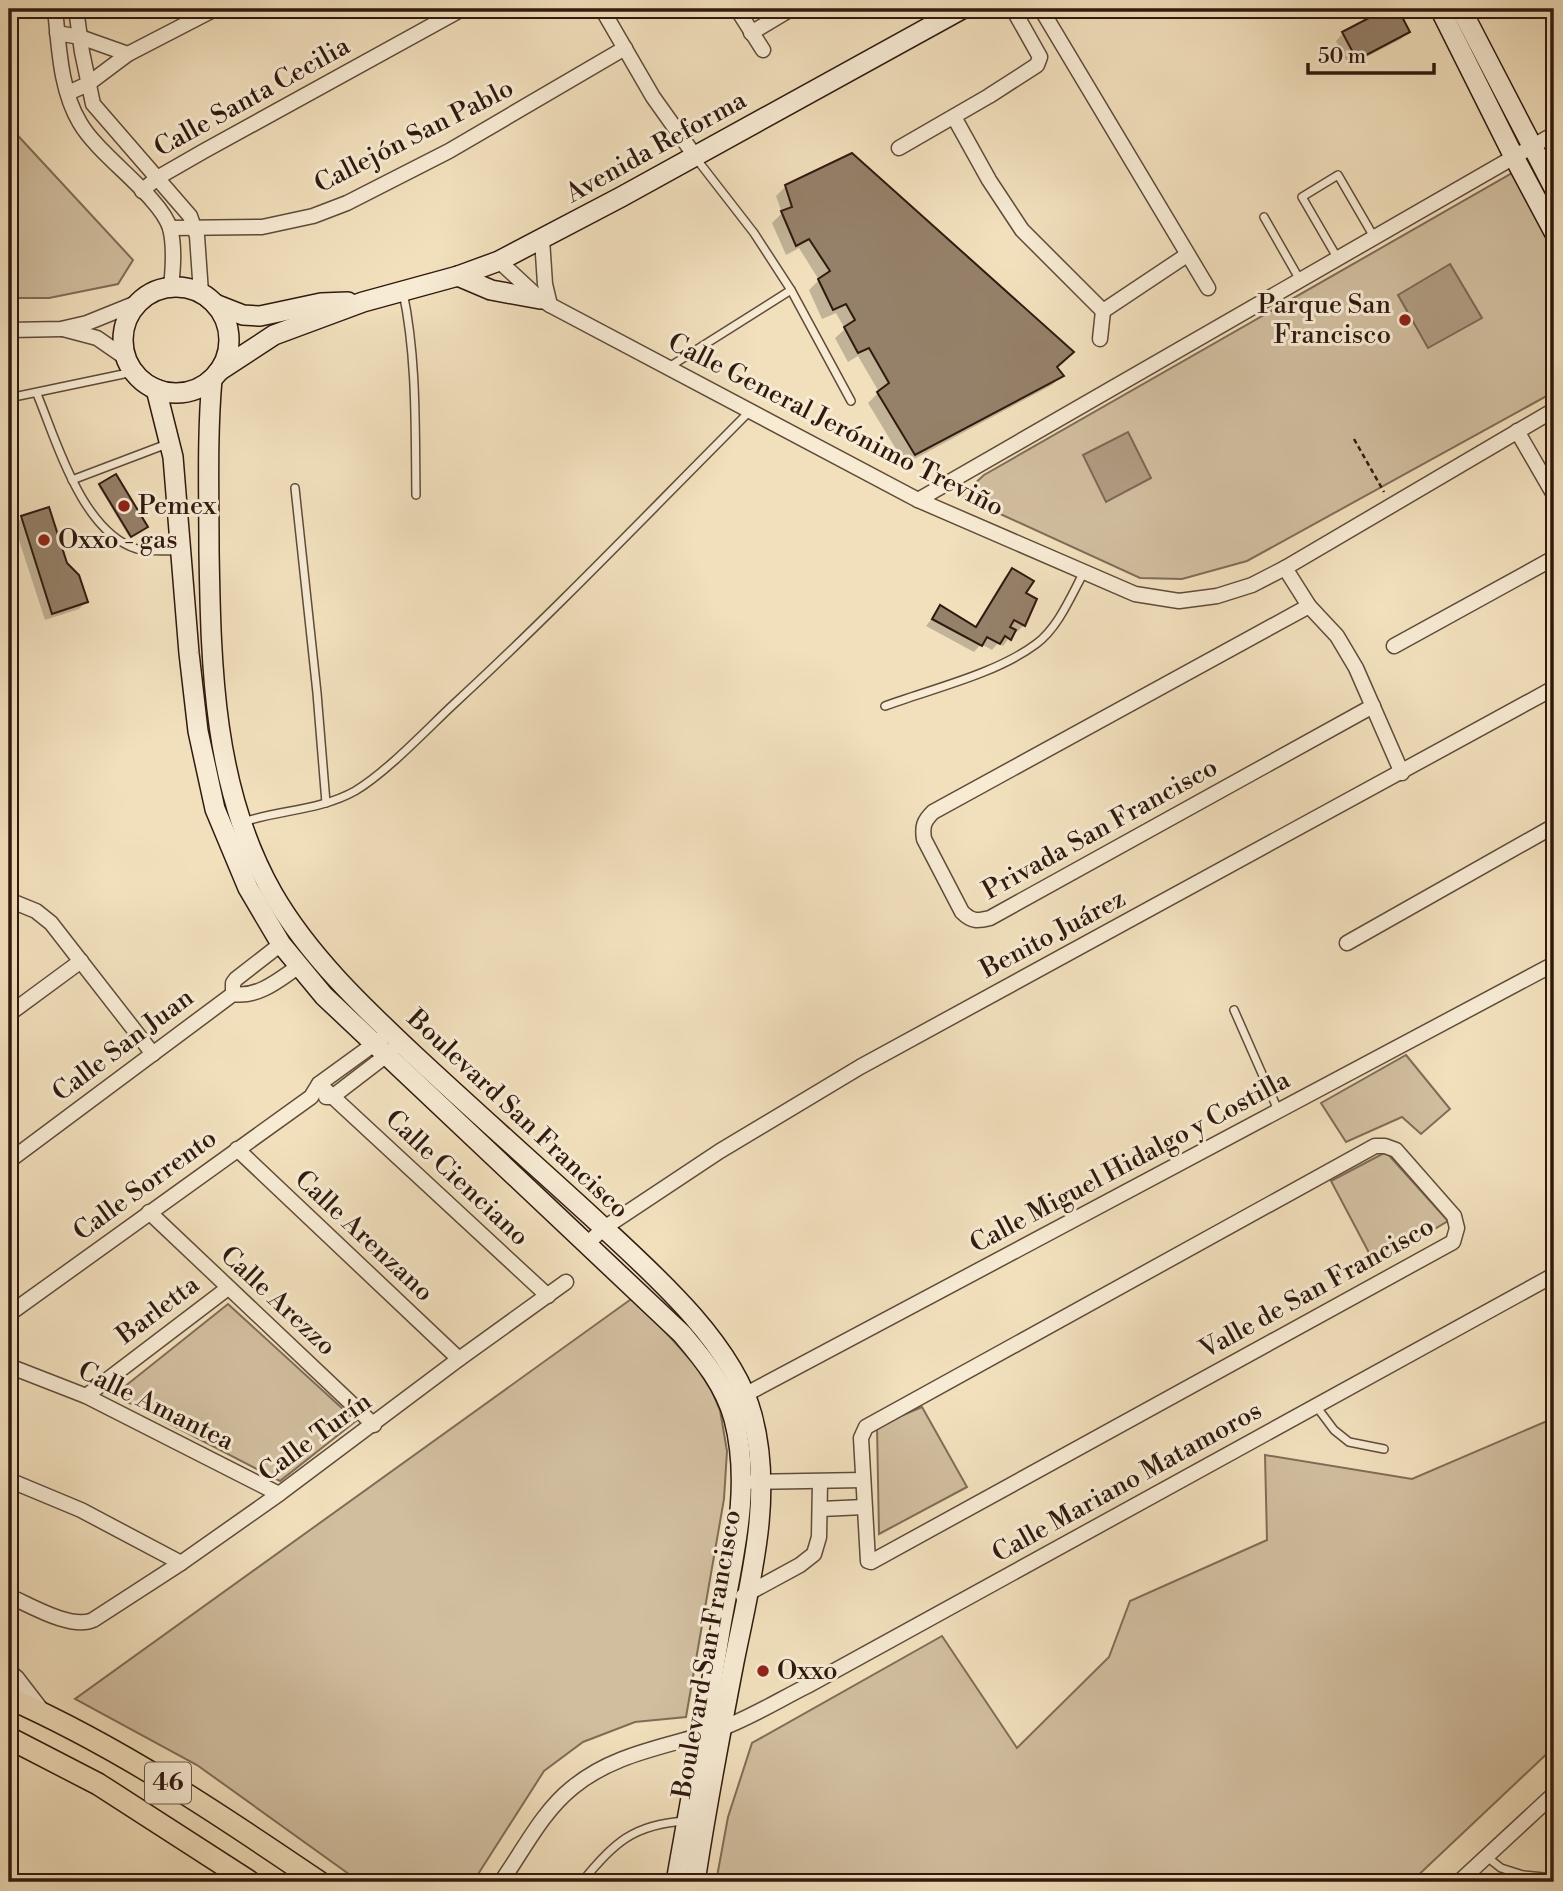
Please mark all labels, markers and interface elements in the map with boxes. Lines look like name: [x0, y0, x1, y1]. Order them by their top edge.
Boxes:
street label: Calle Santa Cecilia: [149, 30, 356, 164]
scale bar: [1308, 32, 1434, 76]
text: 50 m: [1318, 44, 1366, 70]
street label: Callejón San Pablo: [309, 72, 519, 200]
street label: Avenida Reforma: [559, 84, 753, 210]
place label: Parque San Francisco: [1257, 289, 1391, 351]
marker: Parque San Francisco: [1397, 312, 1413, 328]
street label: Calle General Jerónimo Treviño: [663, 326, 1009, 524]
place label: Pemex: [138, 490, 217, 522]
marker: Pemex: [116, 498, 132, 514]
place label: Oxxo - gas: [58, 524, 178, 556]
marker: Oxxo - gas: [36, 532, 52, 548]
street label: Privada San Francisco: [977, 751, 1223, 907]
street label: Benito Juárez: [974, 882, 1131, 986]
street label: Calle San Juan: [46, 982, 200, 1108]
street label: Boulevard San Francisco: [400, 1002, 636, 1225]
street label: Calle Miguel Hidalgo y Costilla: [965, 1063, 1296, 1260]
street label: Calle Cienciano: [378, 1103, 536, 1253]
street label: Calle Sorrento: [67, 1122, 223, 1248]
street label: Calle Arenzano: [288, 1164, 440, 1308]
street label: Valle de San Francisco: [1193, 1210, 1440, 1366]
street label: Calle Arezzo: [214, 1239, 342, 1363]
street label: Barletta: [110, 1268, 206, 1352]
street label: Calle Amantea: [73, 1354, 240, 1458]
street label: Calle Turín: [252, 1385, 378, 1489]
street label: Calle Mariano Matamoros: [987, 1395, 1267, 1569]
street label: Boulevard San Francisco: [666, 1507, 748, 1802]
place label: Oxxo: [777, 1655, 838, 1687]
marker: Oxxo: [755, 1663, 771, 1679]
road number: 46: [145, 1763, 191, 1804]

